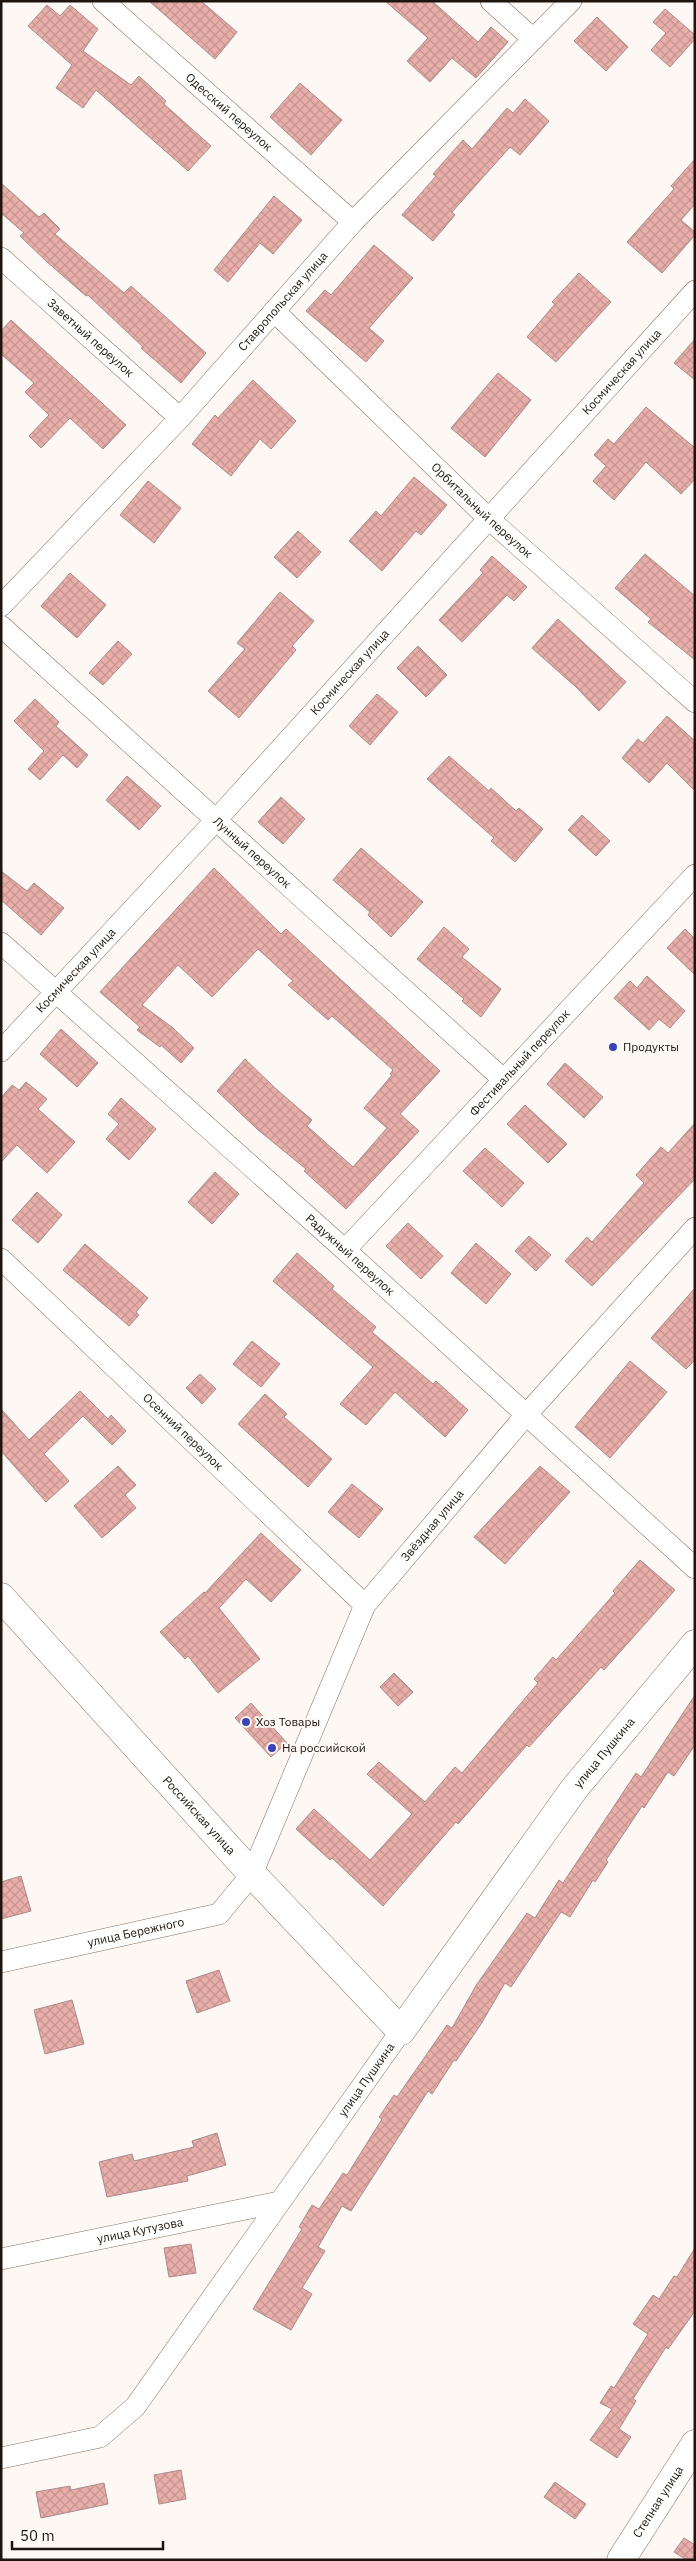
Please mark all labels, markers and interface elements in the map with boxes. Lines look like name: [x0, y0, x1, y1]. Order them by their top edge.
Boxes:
street label: Одесский переулок: [183, 70, 276, 154]
street label: Ставропольская улица: [235, 248, 331, 354]
street label: Заветный переулок: [44, 295, 137, 380]
street label: Космическая улица: [579, 325, 664, 418]
street label: Орбитальный переулок: [428, 459, 536, 561]
street label: Космическая улица: [307, 625, 392, 718]
street label: Лунный переулок: [210, 813, 295, 891]
street label: Космическая улица: [32, 924, 119, 1016]
street label: Фестивальный переулок: [466, 1006, 573, 1119]
place label: Продукты: [623, 1039, 679, 1054]
marker: Продукты: [607, 1041, 619, 1053]
street label: Радужный переулок: [303, 1210, 398, 1299]
street label: Осенний переулок: [140, 1390, 227, 1473]
street label: Звёздная улица: [397, 1486, 467, 1564]
place label: Хоз Товары: [256, 1714, 320, 1729]
street label: улица Пушкина: [570, 1714, 638, 1791]
marker: Хоз Товары: [240, 1716, 252, 1728]
place label: На российской: [282, 1740, 366, 1755]
marker: На российской: [266, 1742, 278, 1754]
street label: Российская улица: [160, 1773, 239, 1858]
street label: улица Бережного: [86, 1914, 186, 1950]
street label: улица Пушкина: [335, 2039, 398, 2120]
street label: улица Кутузова: [96, 2214, 185, 2246]
street label: Степная улица: [629, 2462, 686, 2540]
scale bar: [12, 2518, 164, 2550]
text: 50 m: [20, 2526, 55, 2545]

